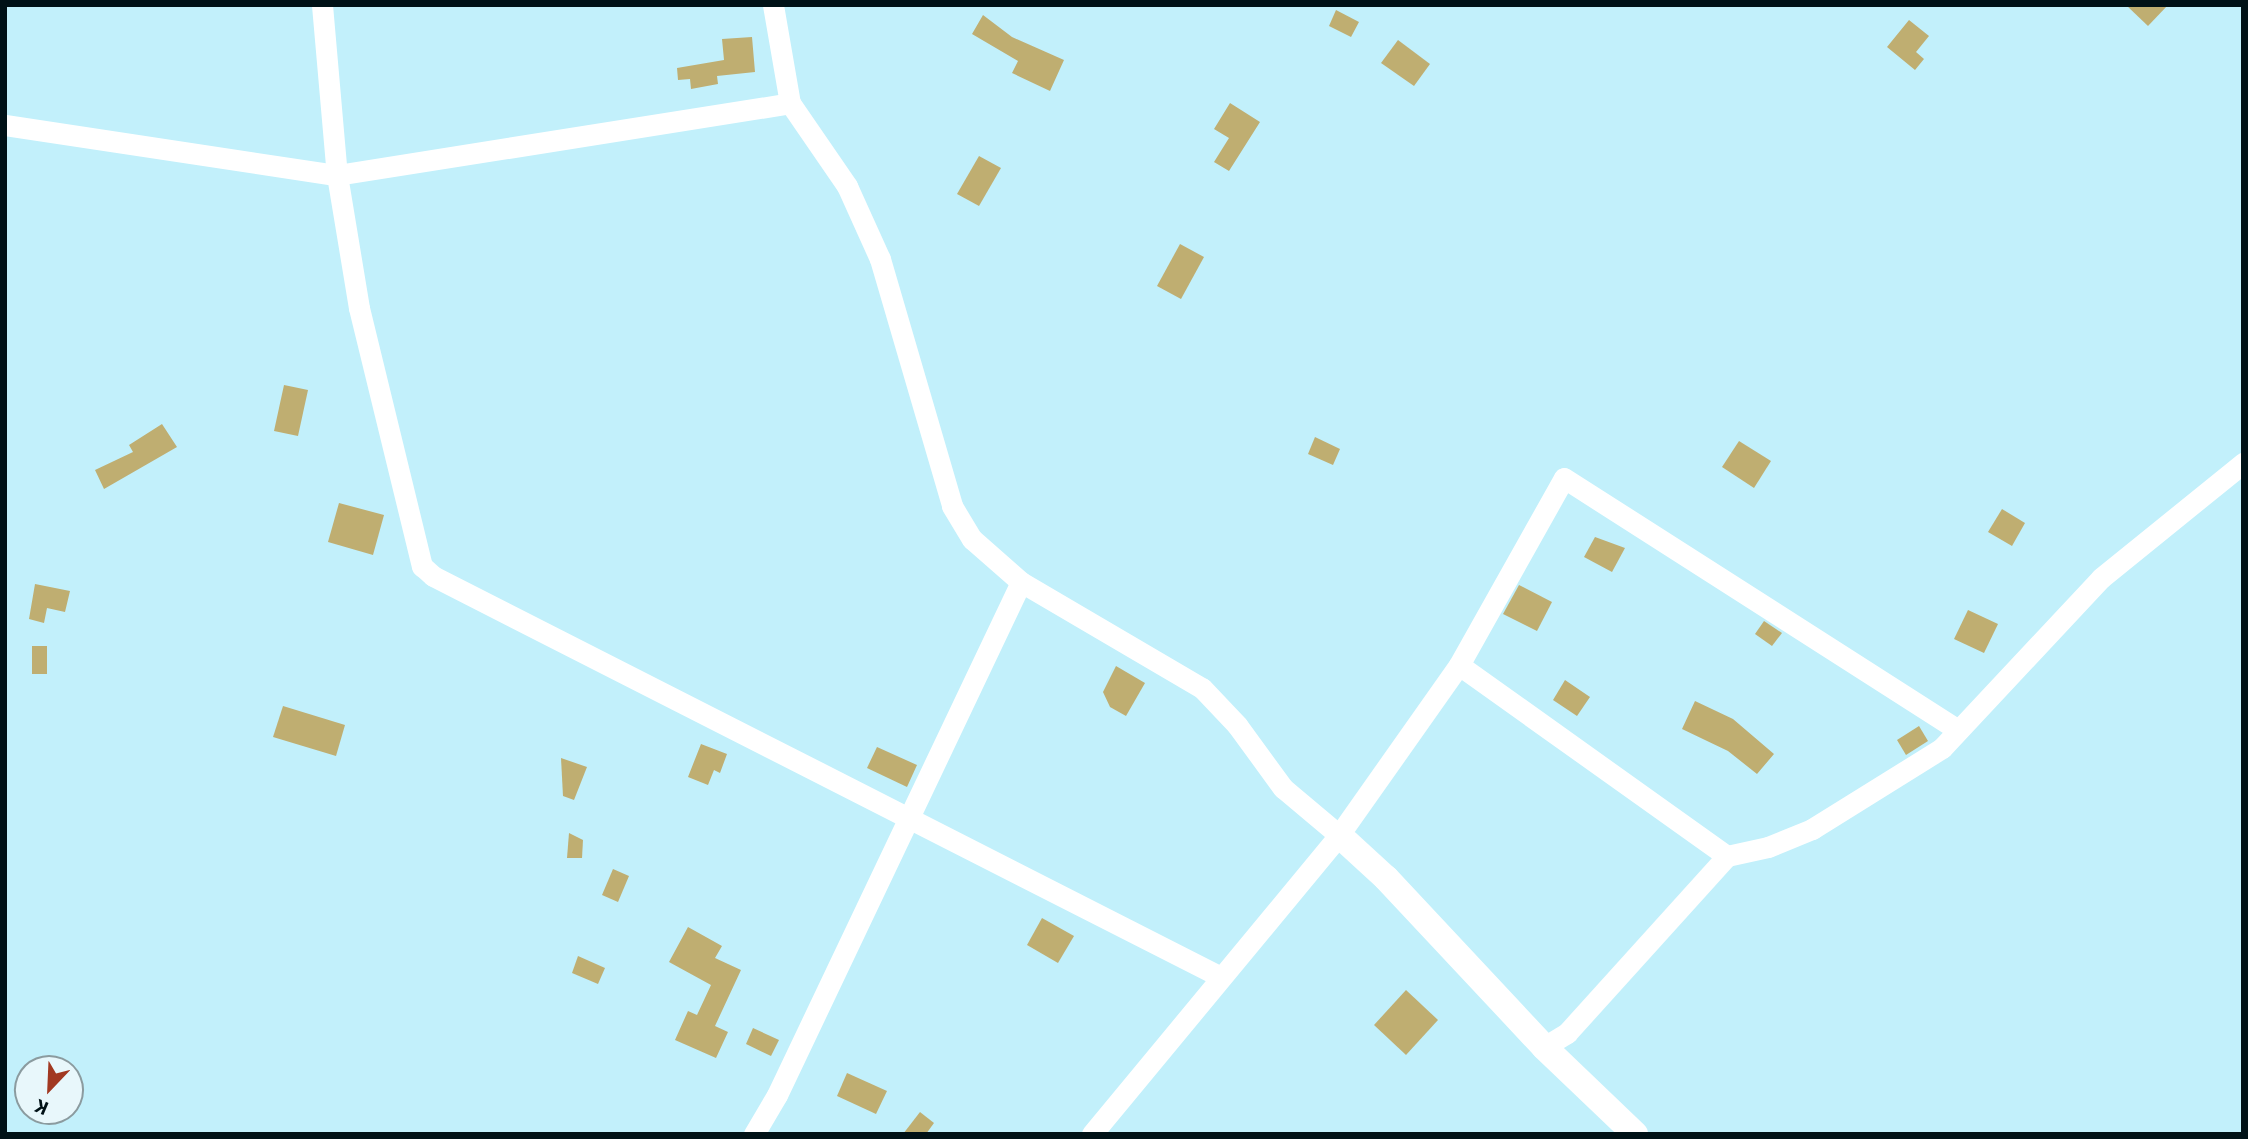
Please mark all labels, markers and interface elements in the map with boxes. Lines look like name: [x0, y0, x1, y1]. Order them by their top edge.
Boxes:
north arrow: [14, 1055, 84, 1125]
text: K: [31, 1095, 51, 1121]

